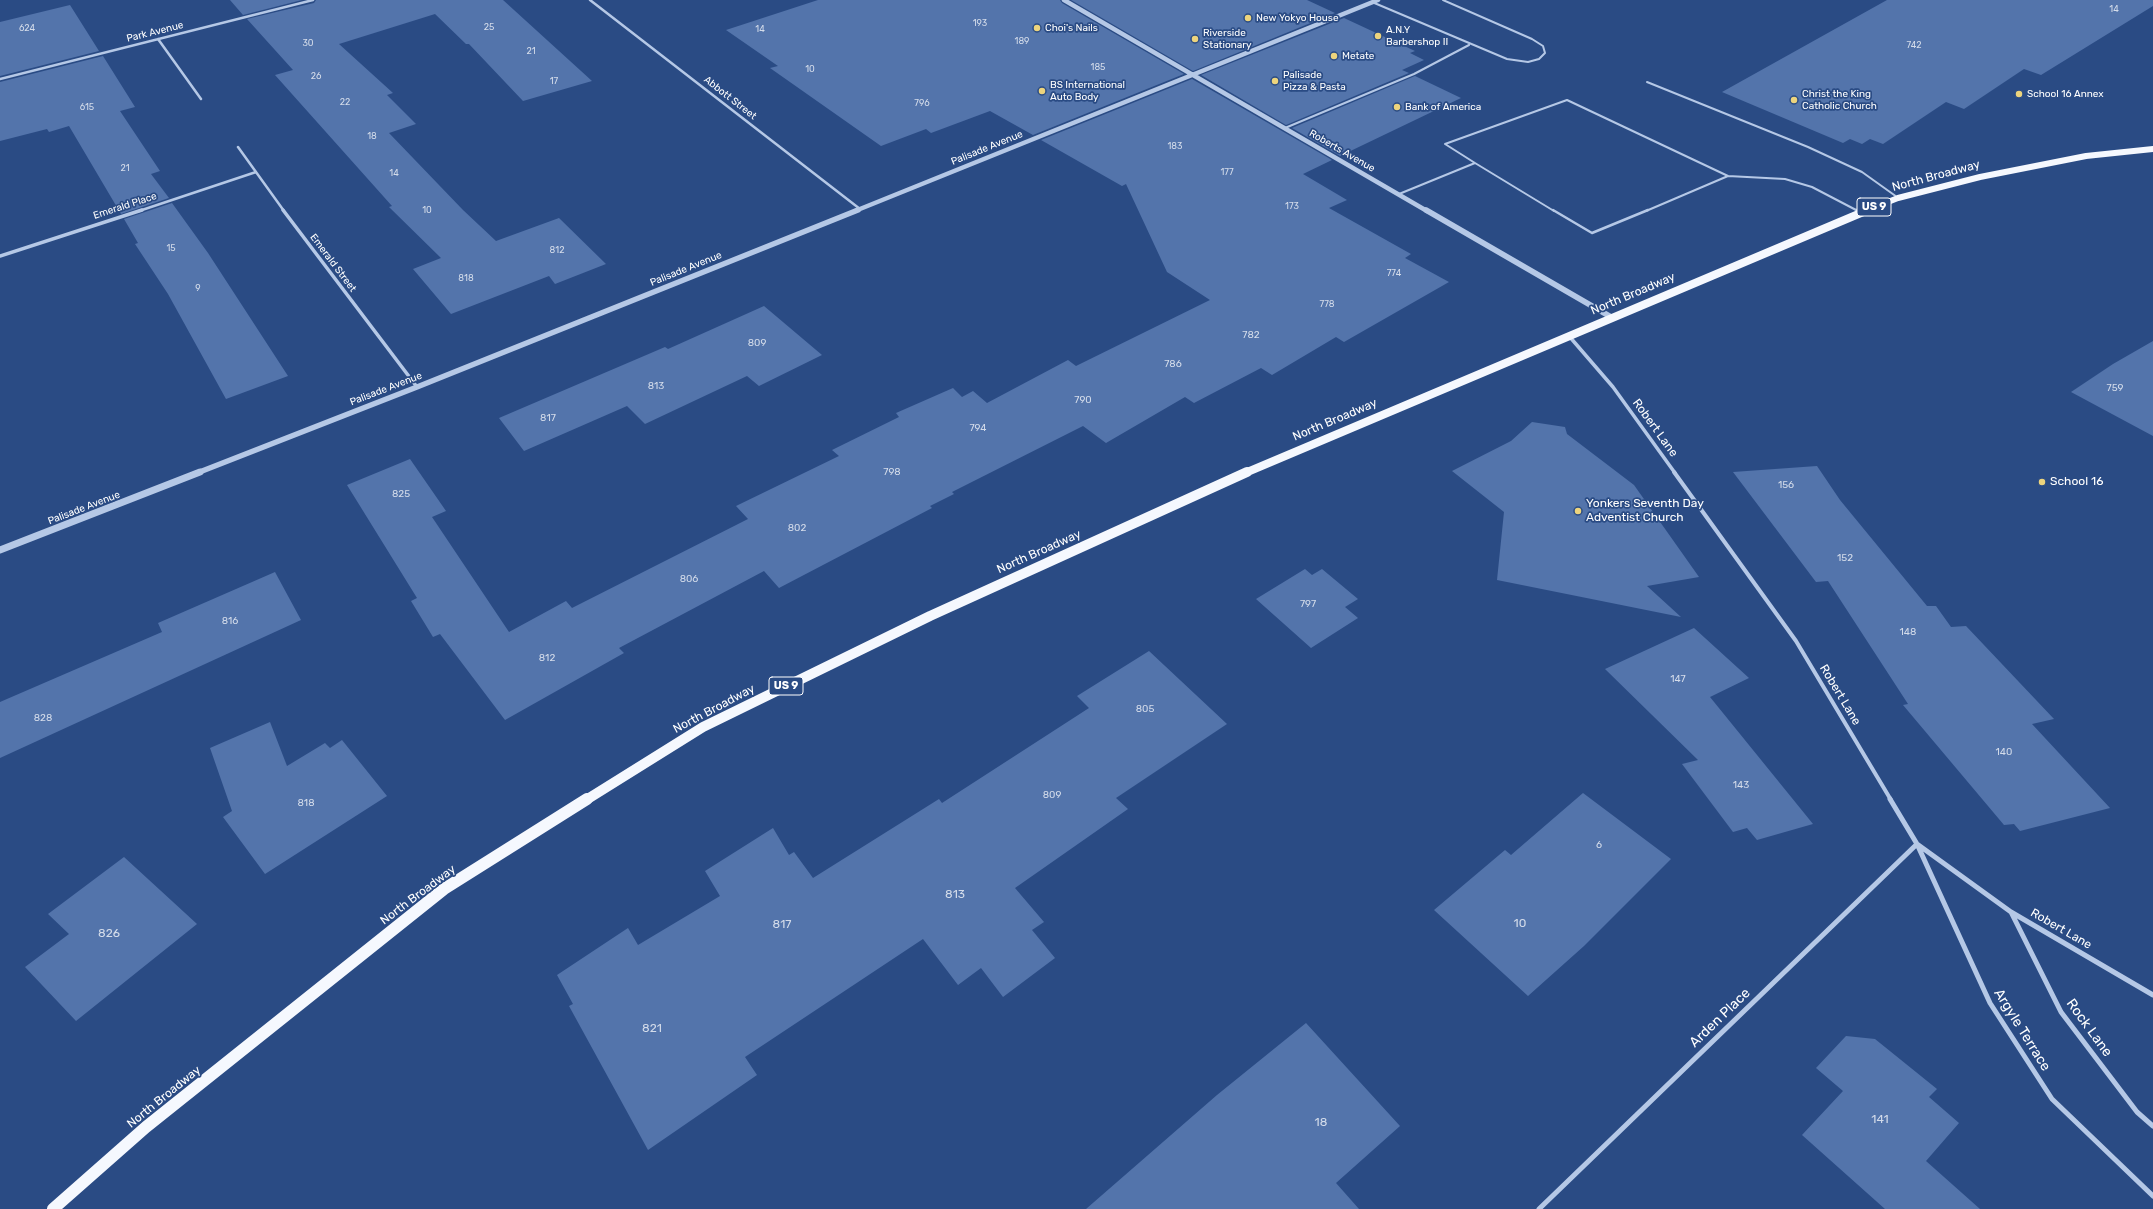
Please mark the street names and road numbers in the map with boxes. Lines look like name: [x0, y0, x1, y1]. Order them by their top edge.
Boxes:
street label: Park Avenue: [125, 19, 185, 45]
street label: Abbott Street: [701, 74, 759, 122]
street label: Roberts Avenue: [1307, 127, 1377, 175]
street label: Palisade Avenue: [949, 128, 1025, 168]
street label: North Broadway: [1890, 157, 1982, 195]
street label: Emerald Place: [92, 190, 158, 222]
road number: US 9: [1857, 198, 1891, 216]
street label: Emerald Street: [307, 232, 359, 294]
street label: Palisade Avenue: [648, 249, 724, 289]
street label: North Broadway: [1589, 270, 1677, 318]
street label: Palisade Avenue: [348, 370, 424, 408]
street label: North Broadway: [1291, 396, 1379, 444]
street label: Robert Lane: [1629, 396, 1681, 460]
street label: Palisade Avenue: [46, 489, 122, 527]
street label: North Broadway: [995, 527, 1083, 577]
street label: Robert Lane: [1816, 662, 1864, 728]
road number: US 9: [769, 677, 803, 695]
street label: North Broadway: [671, 681, 757, 737]
street label: North Broadway: [378, 862, 458, 928]
street label: Robert Lane: [2028, 906, 2094, 952]
street label: Arden Place: [1686, 985, 1754, 1051]
street label: Argyle Terrace: [1990, 986, 2054, 1074]
street label: Rock Lane: [2062, 996, 2116, 1060]
street label: North Broadway: [124, 1063, 204, 1131]

